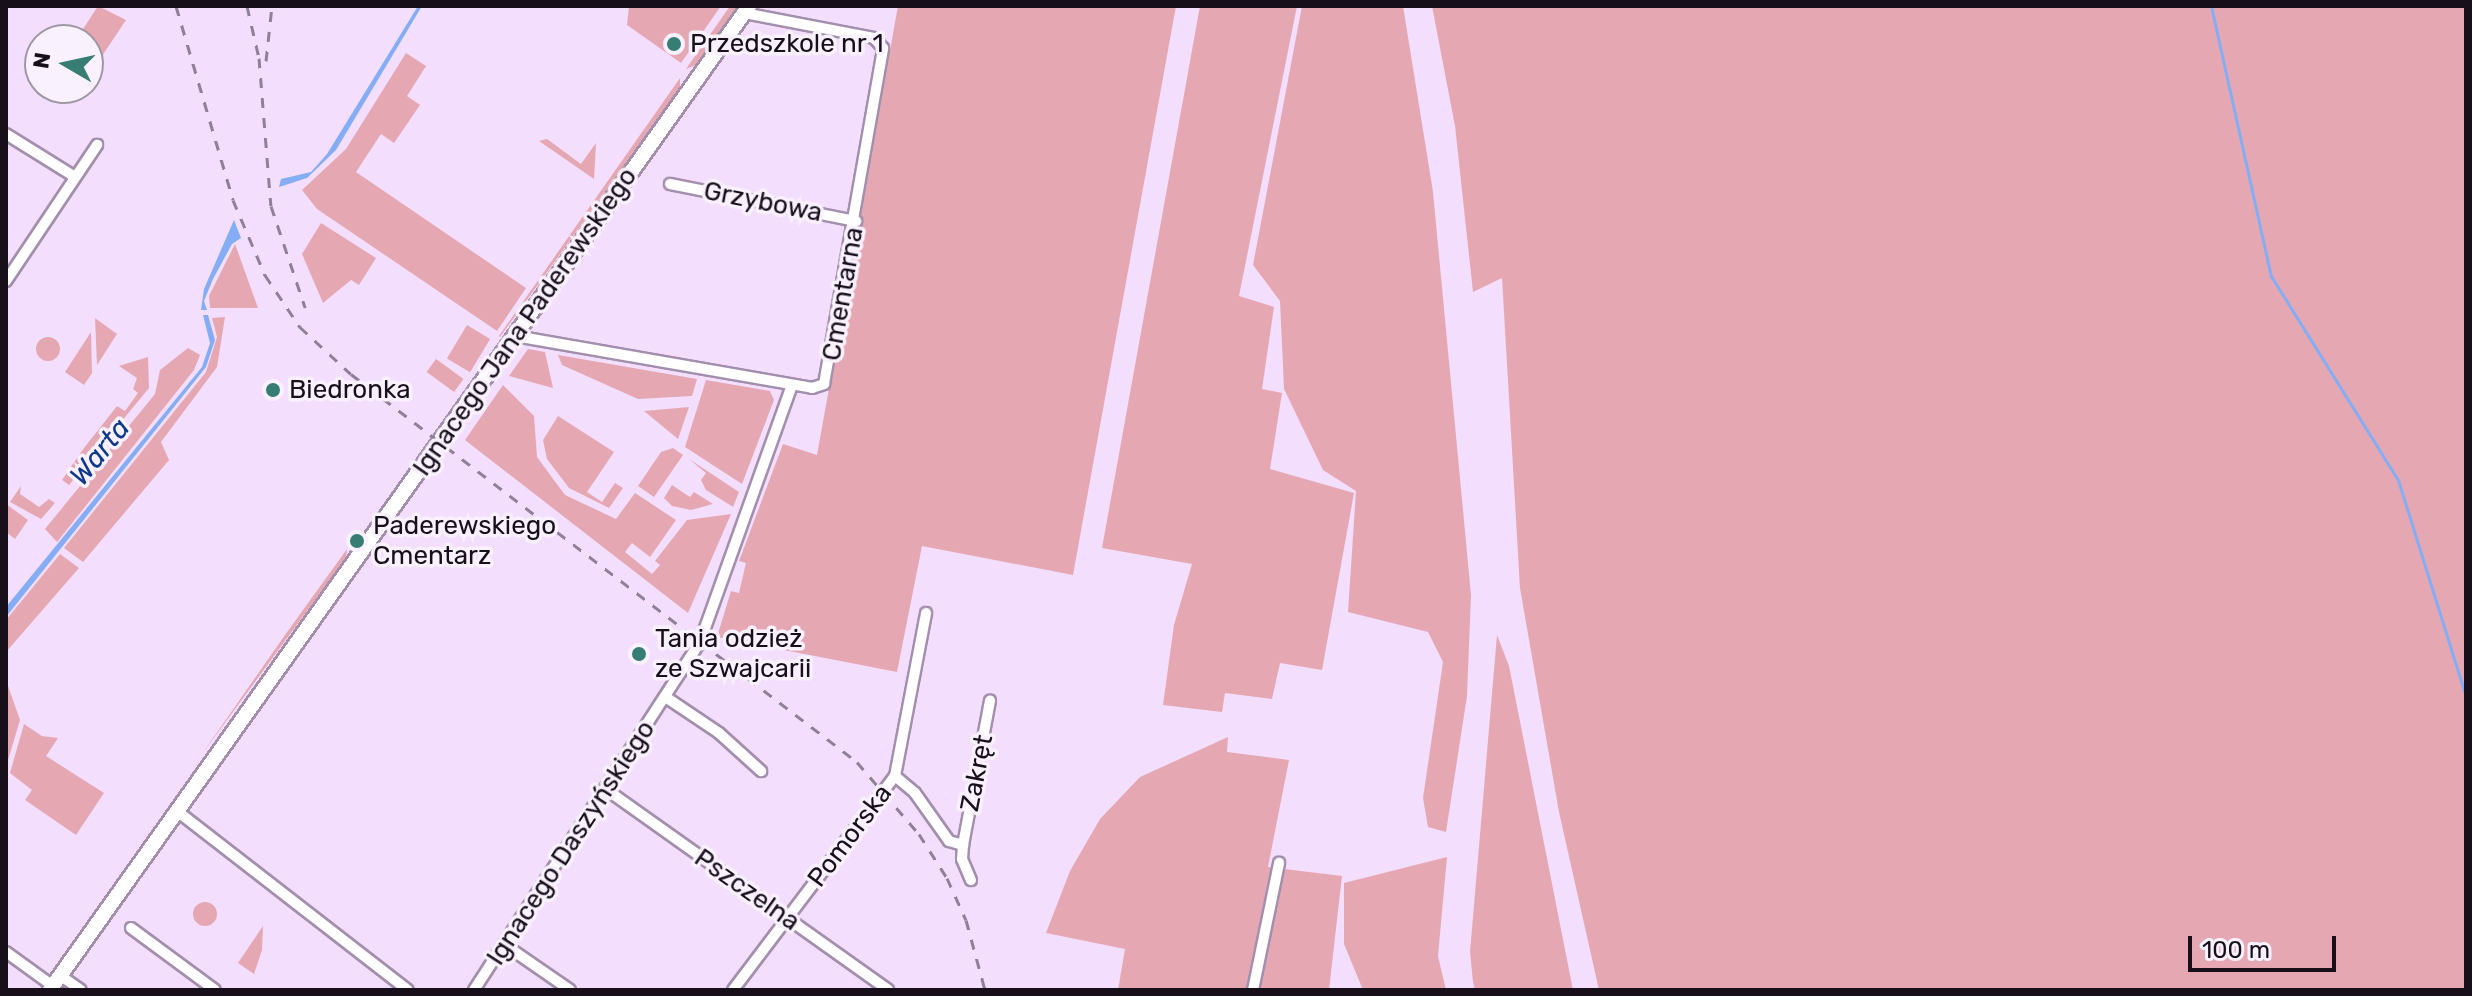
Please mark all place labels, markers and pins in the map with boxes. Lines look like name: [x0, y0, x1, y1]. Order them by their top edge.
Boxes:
place label: Przedszkole nr 1: [690, 28, 884, 60]
marker: Przedszkole nr 1: [665, 35, 683, 53]
place label: Biedronka: [289, 374, 410, 406]
marker: Biedronka: [264, 381, 282, 399]
place label: Paderewskiego Cmentarz: [373, 510, 556, 572]
marker: Paderewskiego Cmentarz: [348, 532, 366, 550]
place label: Tania odzież ze Szwajcarii: [655, 623, 811, 684]
marker: Tania odzież ze Szwajcarii: [630, 645, 648, 663]

